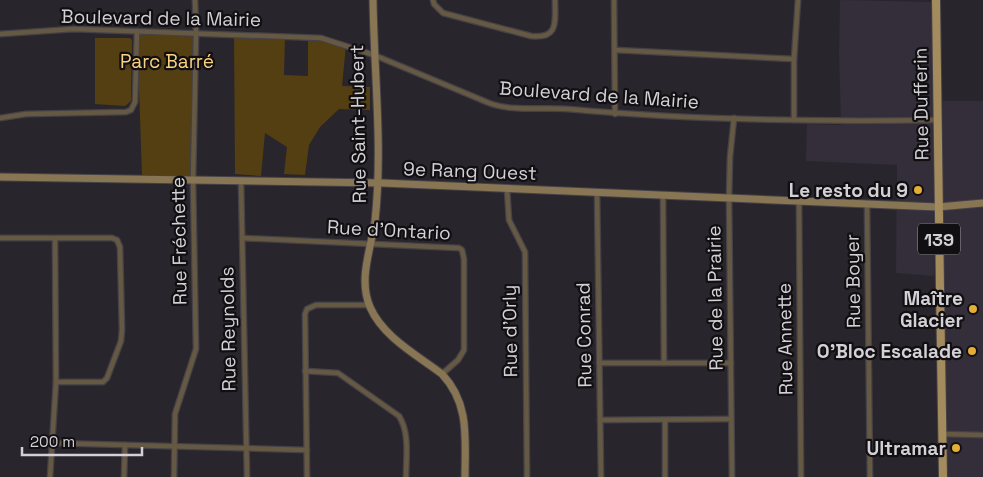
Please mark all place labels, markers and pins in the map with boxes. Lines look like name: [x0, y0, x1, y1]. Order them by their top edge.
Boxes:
place label: Le resto du 9: [789, 178, 908, 203]
marker: Le resto du 9: [912, 184, 924, 196]
place label: Maître Glacier: [900, 286, 963, 333]
marker: Maître Glacier: [967, 303, 979, 315]
place label: O'Bloc Escalade: [817, 339, 962, 364]
marker: O'Bloc Escalade: [966, 345, 978, 357]
place label: Ultramar: [867, 436, 946, 461]
marker: Ultramar: [950, 442, 962, 454]

